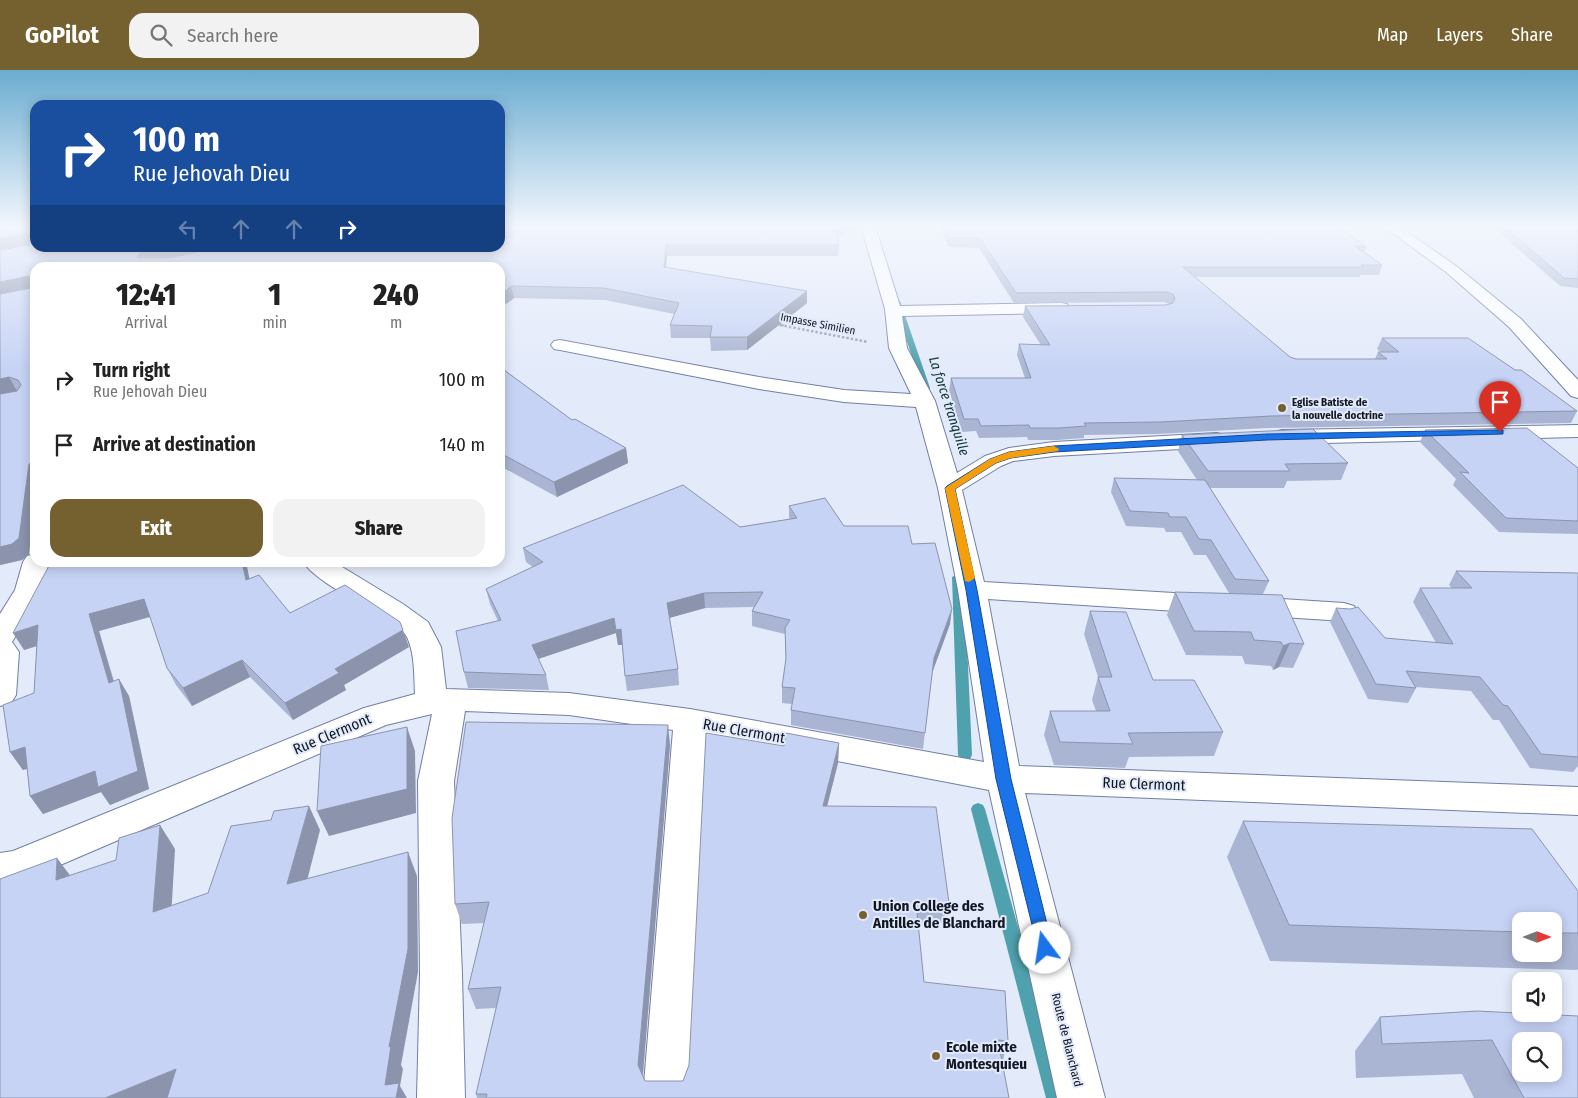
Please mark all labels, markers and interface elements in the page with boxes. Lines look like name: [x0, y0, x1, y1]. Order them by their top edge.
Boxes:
search box: [129, 13, 479, 58]
text: GoPilot: [25, 21, 99, 49]
icon: search: [147, 21, 175, 49]
text: Search here: [187, 24, 279, 47]
text: Map: [1377, 24, 1408, 46]
text: Layers: [1436, 24, 1483, 46]
text: Share: [1511, 24, 1553, 46]
text: 100 m: [133, 118, 220, 160]
icon: right: [50, 120, 115, 185]
text: Rue Jehovah Dieu: [133, 160, 290, 187]
icon: left: [174, 215, 202, 243]
icon: ahead: [227, 215, 255, 243]
icon: ahead: [280, 215, 308, 243]
icon: right: [333, 215, 361, 243]
text: 12:41: [116, 277, 176, 313]
text: 1: [268, 277, 281, 313]
text: 240: [373, 277, 419, 313]
street label: Impasse Similien: [779, 310, 857, 338]
text: Arrival: [125, 313, 167, 332]
text: min: [262, 313, 287, 332]
text: m: [390, 313, 402, 332]
water label: La force tranquille: [925, 354, 973, 458]
text: Turn right: [93, 359, 170, 382]
icon: right: [50, 366, 78, 394]
text: 100 m: [439, 368, 485, 391]
pin: [1479, 381, 1521, 432]
text: Rue Jehovah Dieu: [93, 382, 207, 401]
icon: arrive: [1486, 388, 1514, 416]
place label: Eglise Batiste de la nouvelle doctrine: [1292, 396, 1384, 422]
marker: Eglise Batiste de la nouvelle doctrine: [1276, 402, 1288, 414]
icon: arrive: [50, 431, 78, 459]
text: Arrive at destination: [93, 433, 256, 456]
text: 140 m: [439, 433, 485, 456]
button: Exit: [50, 499, 263, 557]
button: Share: [273, 499, 485, 557]
street label: Rue Clermont: [290, 709, 374, 759]
street label: Rue Clermont: [701, 715, 787, 747]
street label: Rue Clermont: [1102, 774, 1186, 794]
place label: Union College des Antilles de Blanchard: [872, 897, 1005, 932]
marker: Union College des Antilles de Blanchard: [857, 909, 869, 921]
north arrow: [1512, 912, 1562, 962]
map controls: [1512, 912, 1562, 1082]
position arrow: [1018, 921, 1070, 973]
button: sound: [1512, 972, 1562, 1022]
street label: Route de Blanchard: [1049, 992, 1085, 1088]
button: search: [1512, 1032, 1562, 1082]
place label: Ecole mixte Montesquieu: [946, 1038, 1027, 1073]
marker: Ecole mixte Montesquieu: [930, 1050, 942, 1062]

